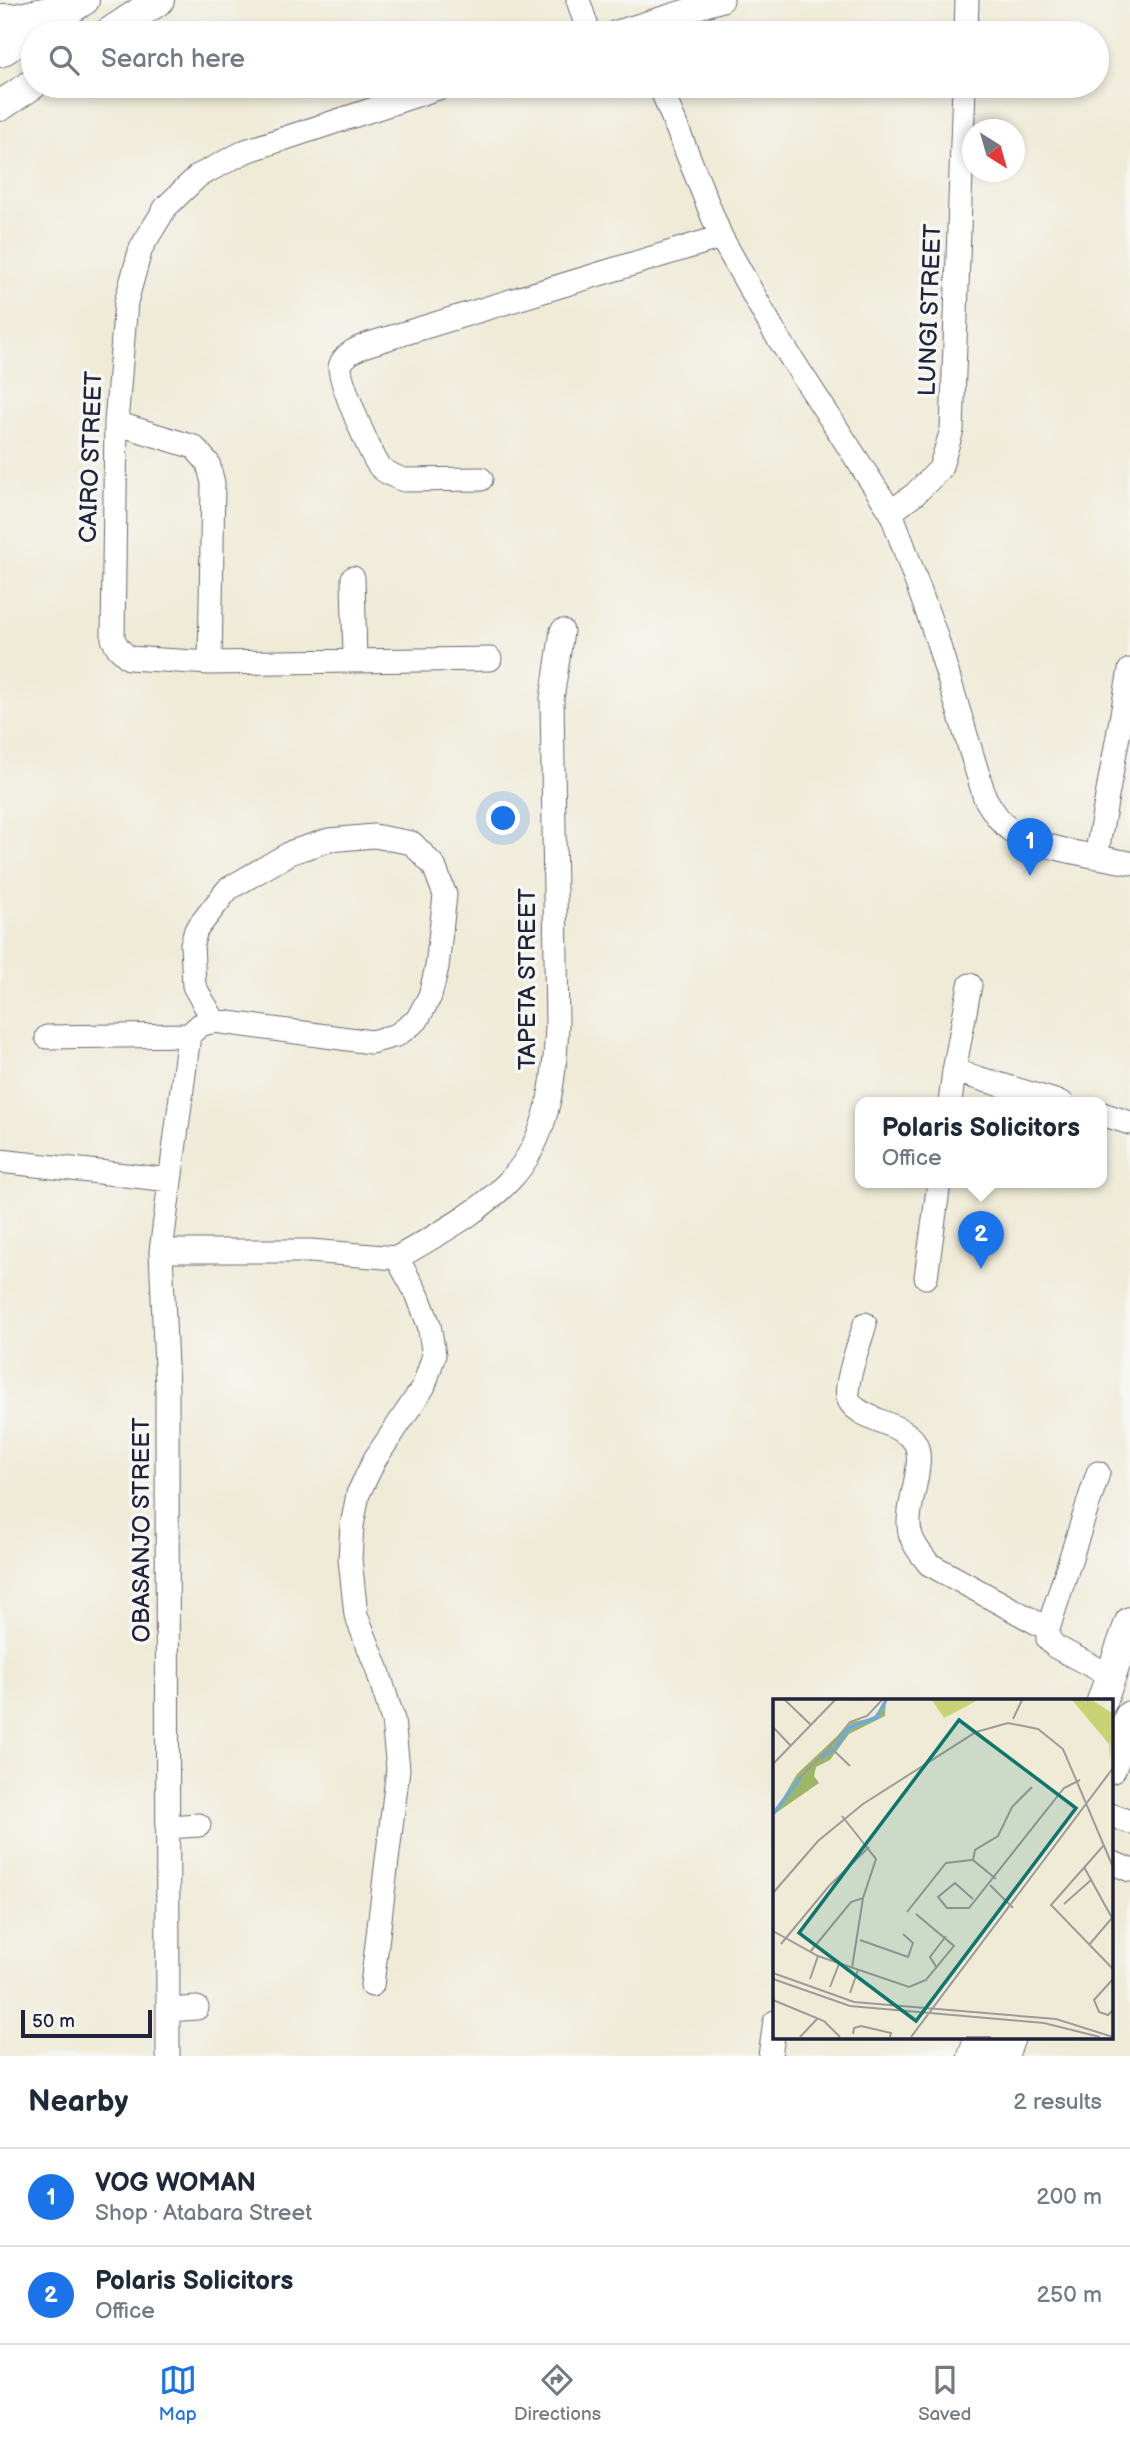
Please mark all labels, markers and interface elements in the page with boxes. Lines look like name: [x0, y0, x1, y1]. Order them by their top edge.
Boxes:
search box: [21, 21, 1109, 98]
icon: search: [45, 41, 83, 79]
text: Search here: [101, 44, 245, 75]
north arrow: [962, 119, 1025, 182]
street label: LUNGI STREET: [912, 223, 948, 397]
street label: CAIRO STREET: [74, 370, 109, 544]
your location: [486, 801, 520, 835]
pin: 1: [1007, 818, 1053, 876]
street label: TAPETA STREET: [513, 888, 542, 1070]
popup: [855, 1097, 1107, 1188]
text: Polaris Solicitors: [882, 1113, 1080, 1144]
text: Office: [882, 1144, 942, 1172]
pin: 2: [958, 1211, 1004, 1269]
street label: OBASANJO STREET: [127, 1417, 156, 1643]
inset map: [773, 1699, 1112, 2038]
scale bar: [21, 2007, 152, 2039]
text: 50 m: [32, 2010, 75, 2033]
text: Nearby: [28, 2084, 128, 2120]
text: 2 results: [1013, 2088, 1102, 2116]
text: VOG WOMAN: [95, 2168, 256, 2199]
text: 1: [46, 2183, 56, 2211]
text: 200 m: [1036, 2183, 1102, 2211]
text: Shop · Atabara Street: [95, 2199, 312, 2227]
text: Polaris Solicitors: [95, 2266, 293, 2297]
text: 2: [44, 2281, 58, 2309]
text: 250 m: [1036, 2281, 1102, 2309]
text: Office: [95, 2297, 155, 2325]
tab: Map: [159, 2361, 197, 2426]
tab: Directions: [514, 2361, 601, 2426]
tab: Saved: [918, 2361, 971, 2426]

